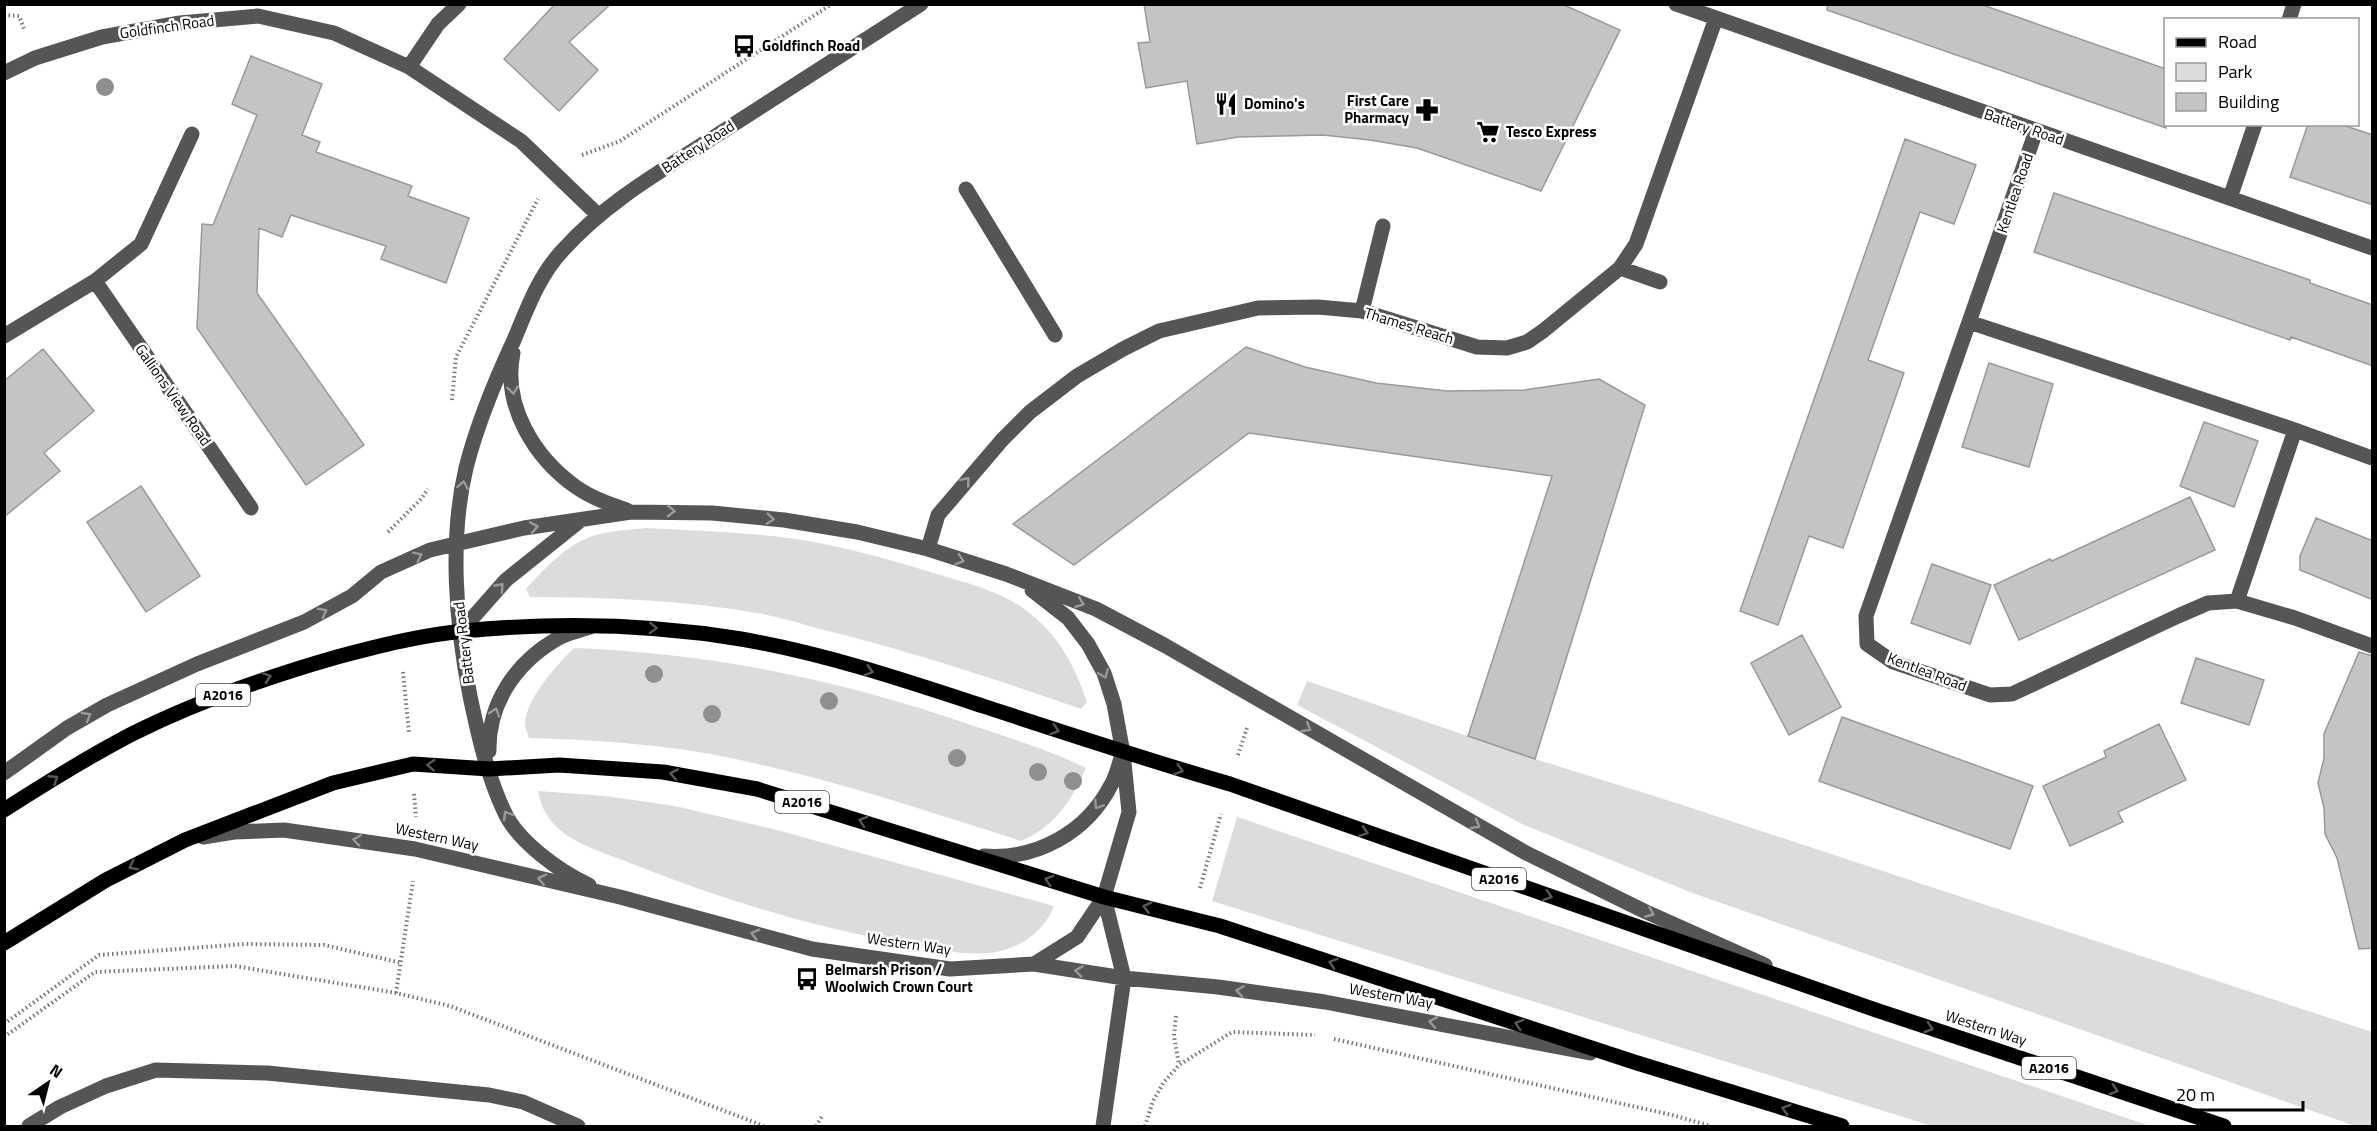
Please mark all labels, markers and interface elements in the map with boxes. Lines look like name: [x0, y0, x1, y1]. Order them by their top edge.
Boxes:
street label: Goldfinch Road: [118, 8, 216, 45]
legend: [2164, 18, 2359, 126]
text: Road: [2218, 28, 2257, 55]
bus stop icon: Goldfinch Road: [731, 33, 757, 59]
place label: Goldfinch Road: [762, 34, 860, 57]
text: Park: [2218, 58, 2253, 85]
text: Building: [2218, 88, 2279, 115]
place label: First Care Pharmacy: [1344, 89, 1409, 129]
restaurant icon: Domino's: [1213, 91, 1239, 117]
place label: Domino's: [1244, 92, 1305, 115]
pharmacy icon: First Care Pharmacy: [1414, 97, 1440, 123]
street label: Battery Road: [1981, 102, 2067, 151]
street label: Battery Road: [657, 114, 739, 179]
supermarket icon: Tesco Express: [1475, 119, 1501, 145]
place label: Tesco Express: [1506, 120, 1596, 143]
street label: Kentlea Road: [1990, 150, 2039, 236]
street label: Thames Reach: [1361, 301, 1457, 350]
street label: Gallions View Road: [130, 339, 217, 450]
one-way arrow: [507, 385, 519, 394]
one-way arrow: [959, 477, 970, 488]
one-way arrow: [457, 480, 469, 490]
one-way arrow: [667, 505, 676, 517]
one-way arrow: [766, 512, 775, 525]
one-way arrow: [529, 521, 538, 533]
one-way arrow: [412, 551, 423, 563]
one-way arrow: [954, 552, 965, 565]
one-way arrow: [493, 584, 504, 594]
one-way arrow: [1074, 596, 1085, 608]
street label: Battery Road: [447, 600, 480, 686]
one-way arrow: [317, 608, 327, 619]
one-way arrow: [648, 622, 657, 635]
street label: Kentlea Road: [1884, 646, 1970, 697]
one-way arrow: [864, 664, 874, 676]
one-way arrow: [1097, 668, 1109, 679]
one-way arrow: [262, 672, 272, 685]
road number: A2016: [196, 684, 250, 706]
one-way arrow: [488, 707, 501, 718]
one-way arrow: [81, 712, 91, 724]
one-way arrow: [1301, 721, 1311, 733]
one-way arrow: [1049, 723, 1060, 735]
one-way arrow: [426, 759, 435, 772]
one-way arrow: [1173, 763, 1184, 775]
one-way arrow: [669, 768, 679, 781]
one-way arrow: [48, 774, 58, 786]
road number: A2016: [775, 791, 829, 813]
one-way arrow: [1094, 798, 1105, 809]
one-way arrow: [503, 811, 515, 821]
street label: Western Way: [393, 816, 481, 857]
one-way arrow: [858, 816, 869, 828]
one-way arrow: [1470, 818, 1481, 829]
one-way arrow: [1358, 824, 1369, 837]
one-way arrow: [353, 835, 362, 847]
one-way arrow: [128, 859, 139, 871]
road number: A2016: [1472, 868, 1526, 890]
one-way arrow: [537, 874, 547, 887]
one-way arrow: [1044, 875, 1055, 887]
one-way arrow: [1542, 888, 1553, 901]
one-way arrow: [1142, 902, 1152, 915]
one-way arrow: [1644, 906, 1655, 918]
street label: Western Way: [866, 926, 953, 961]
one-way arrow: [750, 928, 760, 941]
place label: Belmarsh Prison / Woolwich Crown Court: [825, 958, 973, 998]
one-way arrow: [1328, 958, 1339, 971]
one-way arrow: [1074, 965, 1084, 977]
bus stop icon: Belmarsh Prison / Woolwich Crown Court: [794, 966, 820, 992]
street label: Western Way: [1347, 977, 1435, 1014]
one-way arrow: [1236, 985, 1245, 997]
street label: Western Way: [1942, 1004, 2030, 1052]
one-way arrow: [1428, 1016, 1438, 1029]
one-way arrow: [1514, 1019, 1525, 1032]
one-way arrow: [1923, 1021, 1934, 1033]
north arrow: [18, 1053, 78, 1113]
road number: A2016: [2022, 1057, 2076, 1079]
text: N: [45, 1058, 68, 1084]
scale bar: [2167, 1074, 2304, 1112]
text: 20 m: [2176, 1081, 2215, 1108]
one-way arrow: [2108, 1082, 2119, 1095]
one-way arrow: [1781, 1104, 1792, 1116]

